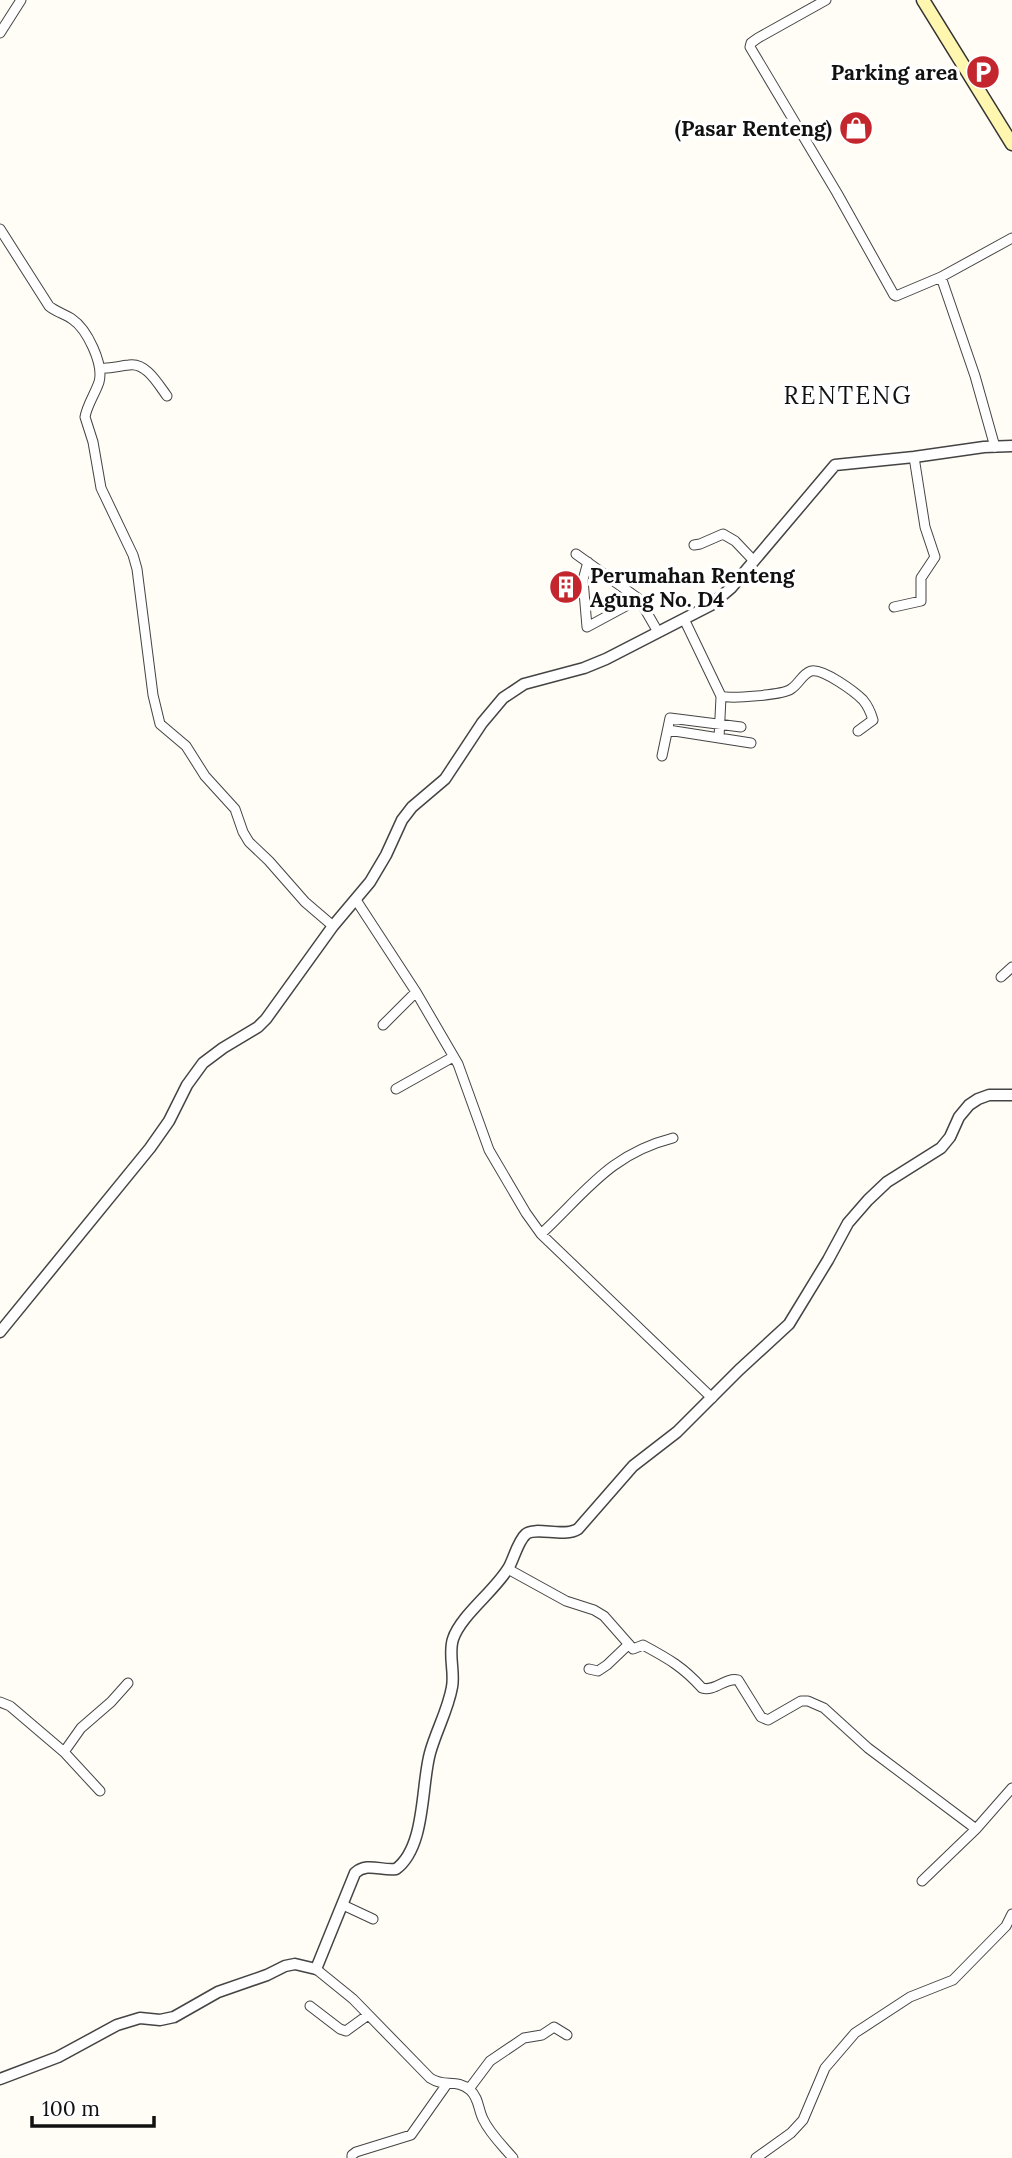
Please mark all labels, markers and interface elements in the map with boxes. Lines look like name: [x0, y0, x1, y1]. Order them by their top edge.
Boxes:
parking icon: Parking area: [964, 53, 1002, 91]
place label: Parking area: [831, 59, 958, 86]
shop icon: (Pasar Renteng): [837, 109, 875, 147]
place label: (Pasar Renteng): [675, 115, 832, 142]
district label: RENTENG: [783, 380, 913, 411]
place label: Perumahan Renteng Agung No. D4: [590, 562, 796, 613]
building icon: Perumahan Renteng Agung No. D4: [547, 568, 585, 606]
scale bar: [32, 2084, 154, 2128]
text: 100 m: [42, 2095, 100, 2122]

